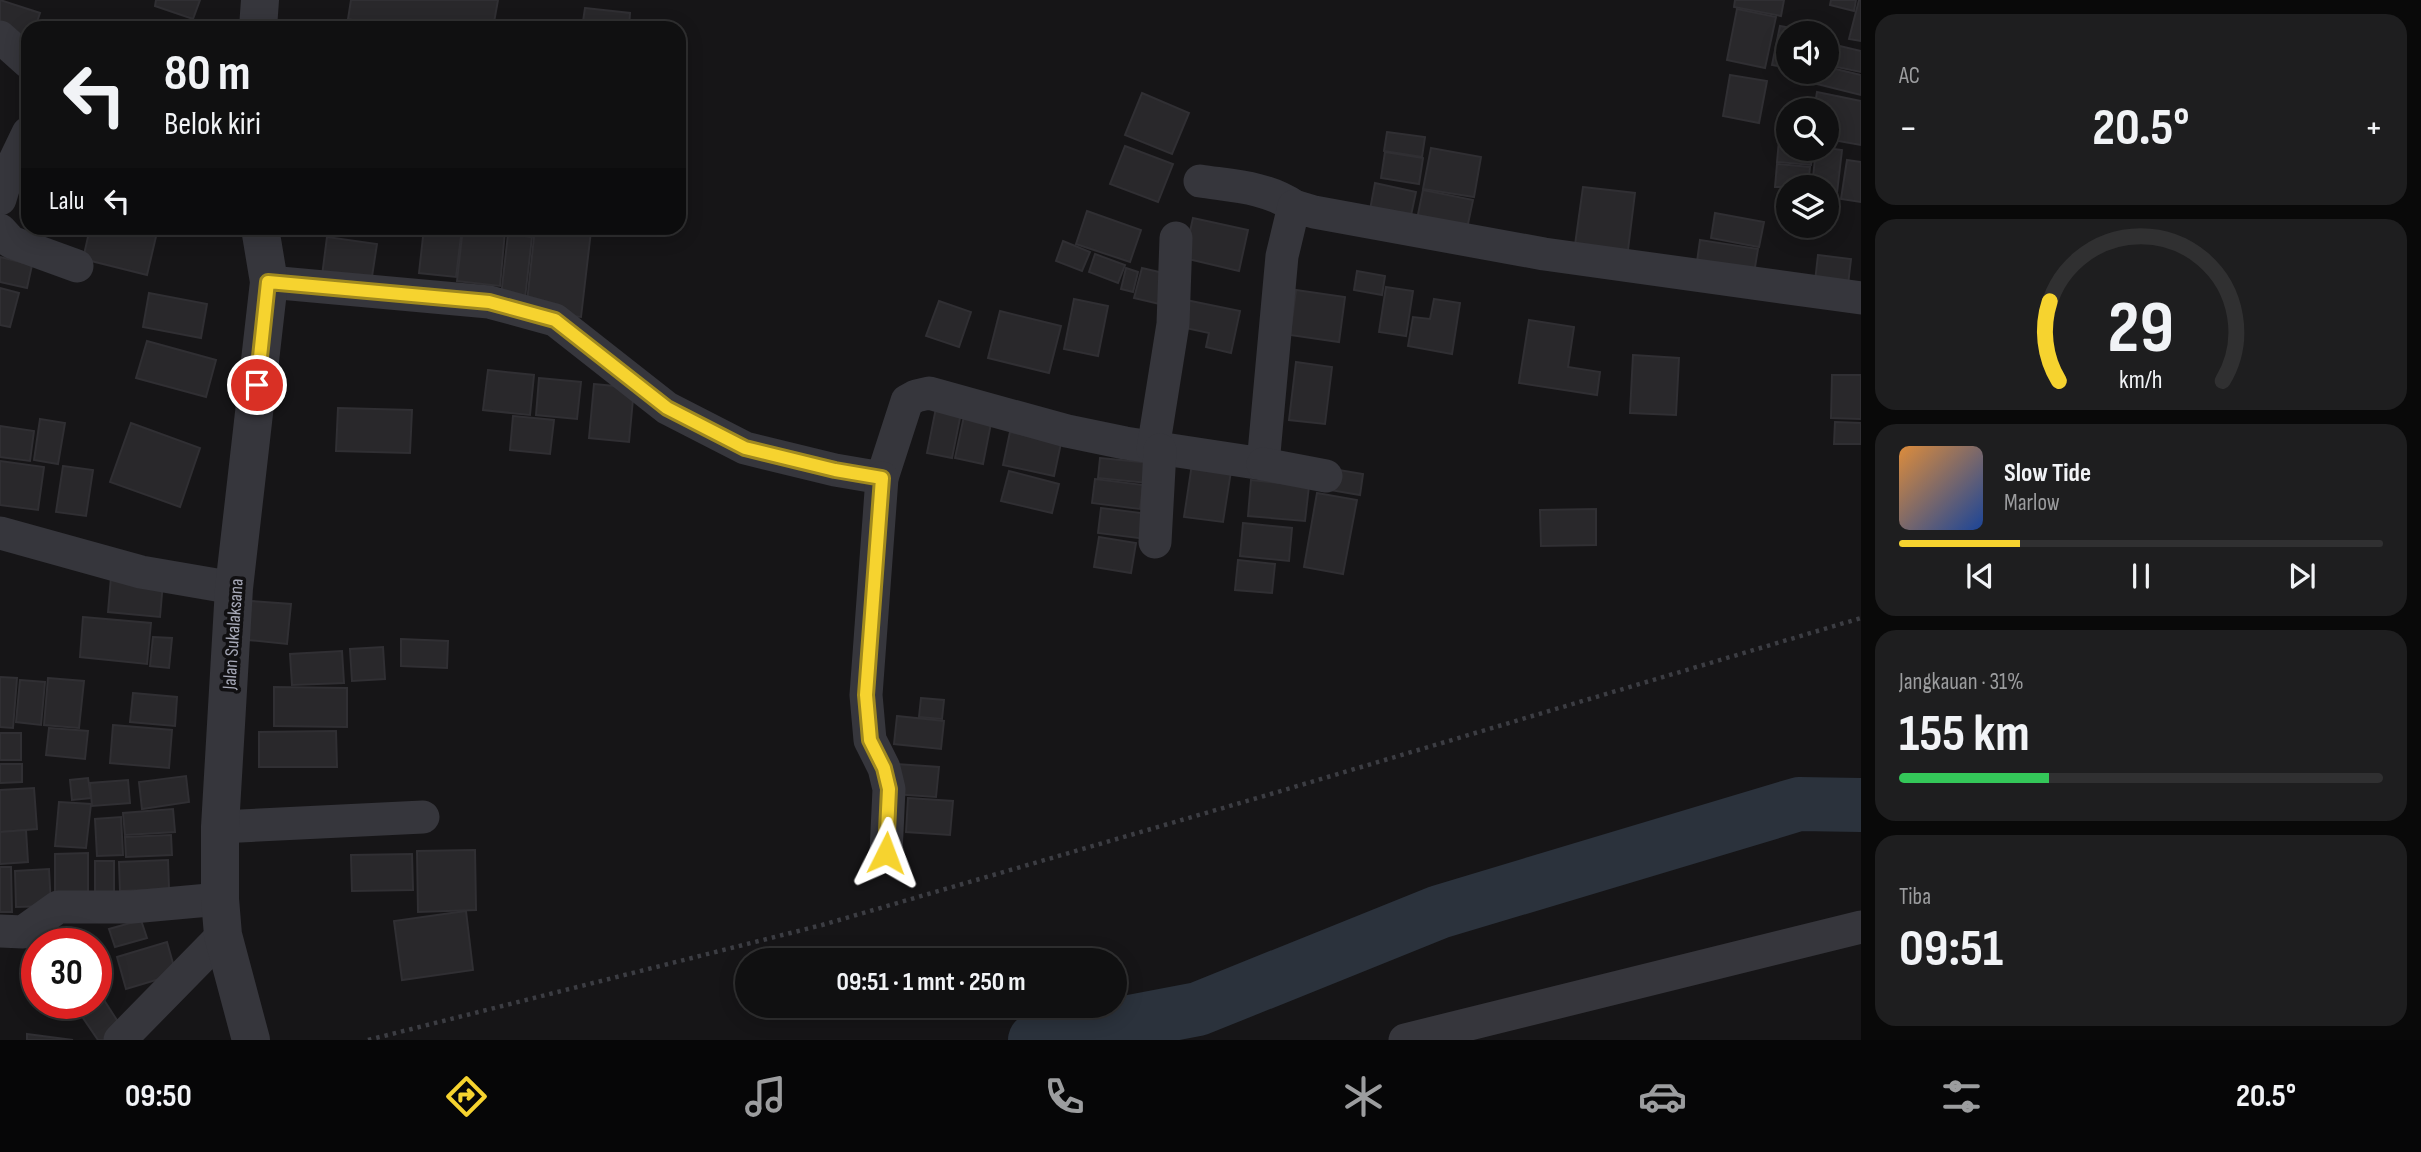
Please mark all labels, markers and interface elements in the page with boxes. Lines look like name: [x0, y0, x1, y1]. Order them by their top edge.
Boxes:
map controls: [1776, 21, 1839, 238]
button: sound: [1776, 21, 1839, 84]
text: 80 m: [164, 45, 251, 104]
icon: left: [49, 49, 140, 140]
text: AC: [1899, 62, 1920, 90]
text: 20.5°: [2092, 97, 2190, 160]
button: search: [1776, 98, 1839, 161]
text: Belok kiri: [164, 105, 261, 144]
text: −: [1899, 106, 1918, 151]
text: +: [2364, 106, 2383, 151]
button: layers: [1776, 175, 1839, 238]
icon: left: [98, 182, 136, 220]
text: Lalu: [49, 186, 84, 217]
text: 29: [2108, 285, 2174, 373]
pin: [227, 355, 287, 415]
text: km/h: [2119, 365, 2163, 396]
icon: arrive: [238, 366, 276, 404]
text: Slow Tide: [2004, 458, 2091, 489]
text: Marlow: [2004, 489, 2060, 517]
icon: previous: [1961, 557, 1999, 595]
icon: pause: [2122, 557, 2160, 595]
icon: next: [2283, 557, 2321, 595]
street label: Jalan Sukalaksana: [218, 578, 249, 691]
text: Jangkauan · 31%: [1899, 668, 2024, 696]
text: 155 km: [1899, 703, 2030, 766]
position arrow: [849, 816, 923, 890]
text: Tiba: [1899, 883, 1931, 911]
text: 09:51: [1899, 918, 2003, 981]
speed limit sign: 30: [21, 928, 112, 1019]
text: 09:51 · 1 mnt · 250 m: [837, 967, 1026, 998]
icon: directions: [442, 1072, 491, 1121]
icon: music: [741, 1072, 790, 1121]
icon: phone: [1040, 1072, 1089, 1121]
icon: climate: [1339, 1072, 1388, 1121]
icon: car: [1638, 1072, 1687, 1121]
icon: filters: [1937, 1072, 1986, 1121]
text: 09:50: [125, 1077, 192, 1116]
text: 20.5°: [2236, 1077, 2296, 1116]

